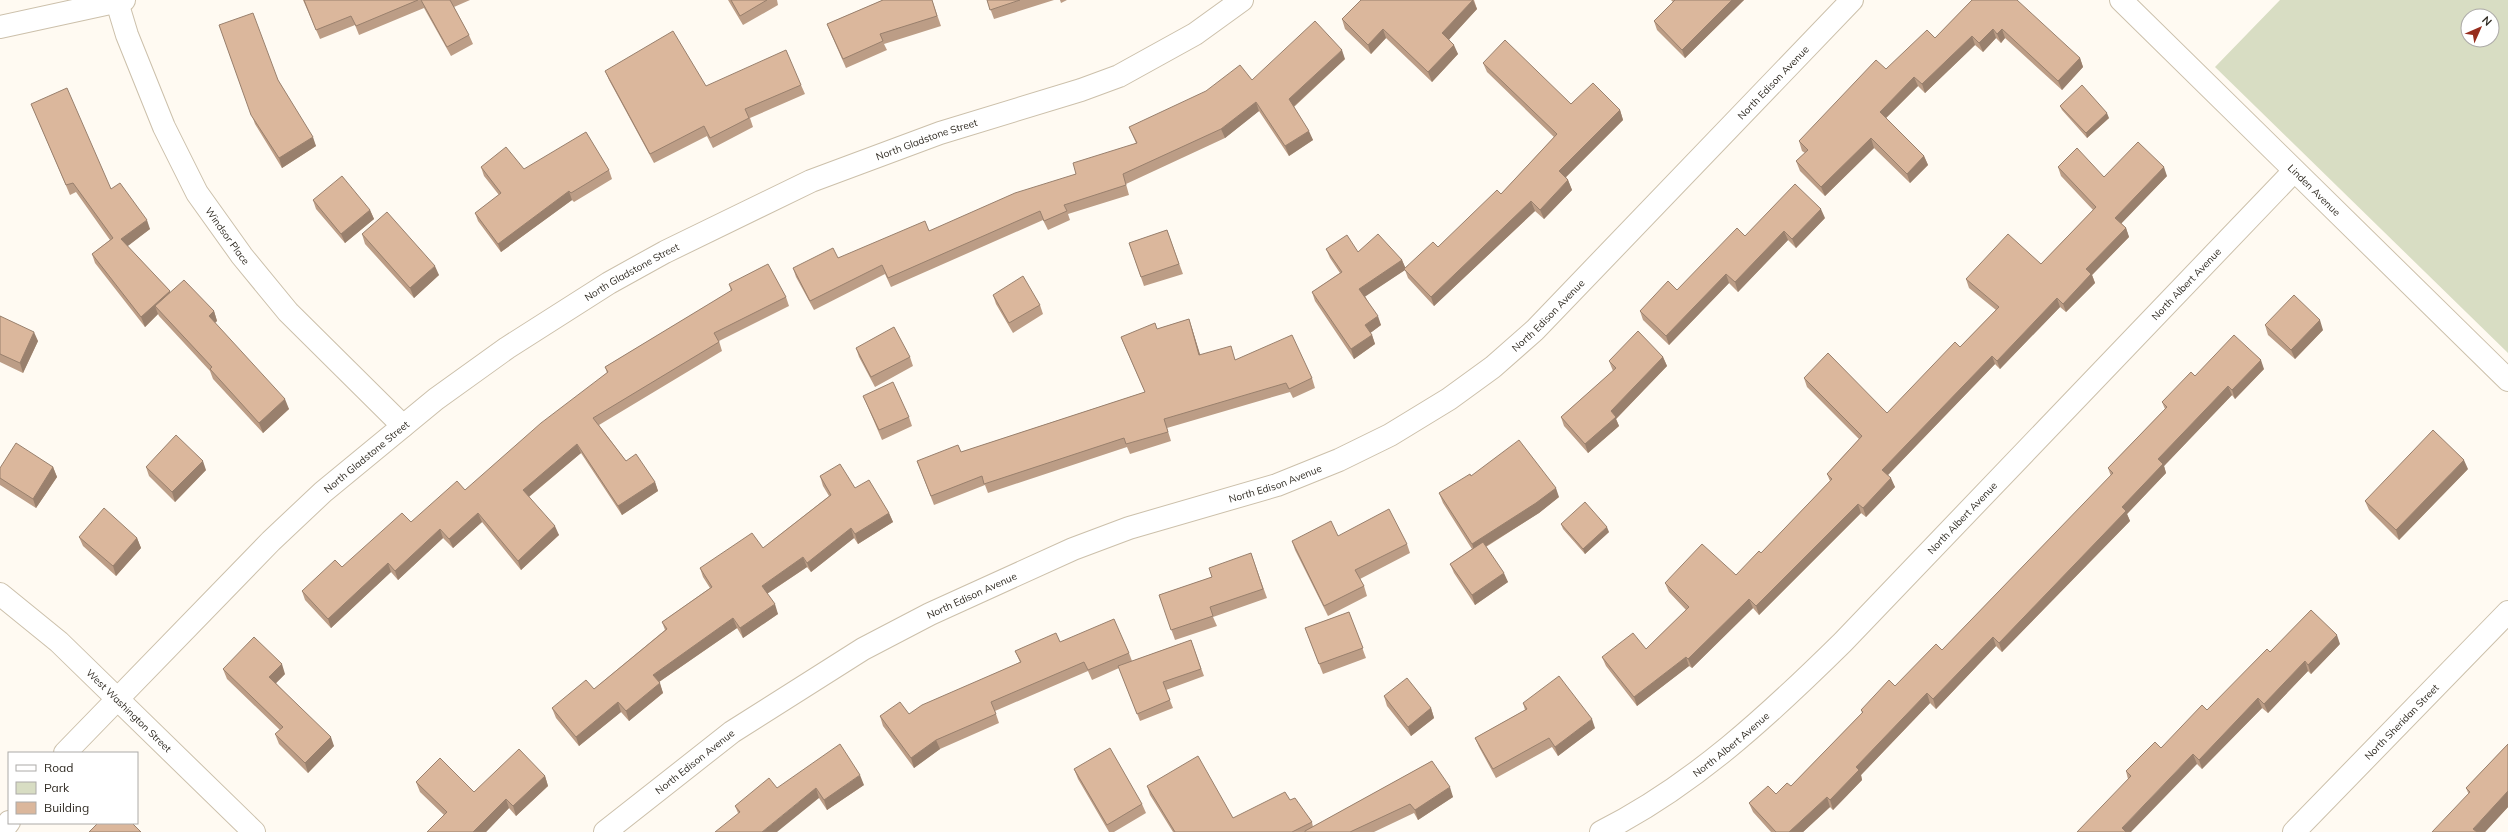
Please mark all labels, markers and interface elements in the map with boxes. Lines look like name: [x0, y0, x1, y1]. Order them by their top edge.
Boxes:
north arrow: [2460, 8, 2500, 48]
text: N: [2479, 13, 2495, 29]
street label: North Edison Avenue: [1735, 43, 1812, 122]
street label: North Gladstone Street: [874, 116, 979, 163]
street label: Linden Avenue: [2285, 162, 2343, 219]
street label: Windsor Place: [202, 205, 252, 267]
street label: North Gladstone Street: [582, 240, 682, 304]
street label: North Albert Avenue: [2149, 245, 2224, 323]
street label: North Edison Avenue: [1509, 277, 1587, 355]
street label: North Gladstone Street: [321, 418, 412, 496]
street label: North Edison Avenue: [1227, 462, 1324, 506]
street label: North Albert Avenue: [1925, 479, 2000, 557]
street label: North Edison Avenue: [925, 569, 1019, 622]
street label: West Washington Street: [83, 666, 175, 756]
street label: North Sheridan Street: [2362, 681, 2442, 763]
street label: North Albert Avenue: [1690, 709, 1772, 780]
street label: North Edison Avenue: [653, 727, 737, 797]
legend: [8, 752, 138, 824]
text: Road: [44, 760, 73, 775]
text: Park: [44, 780, 70, 795]
text: Building: [44, 800, 89, 815]

